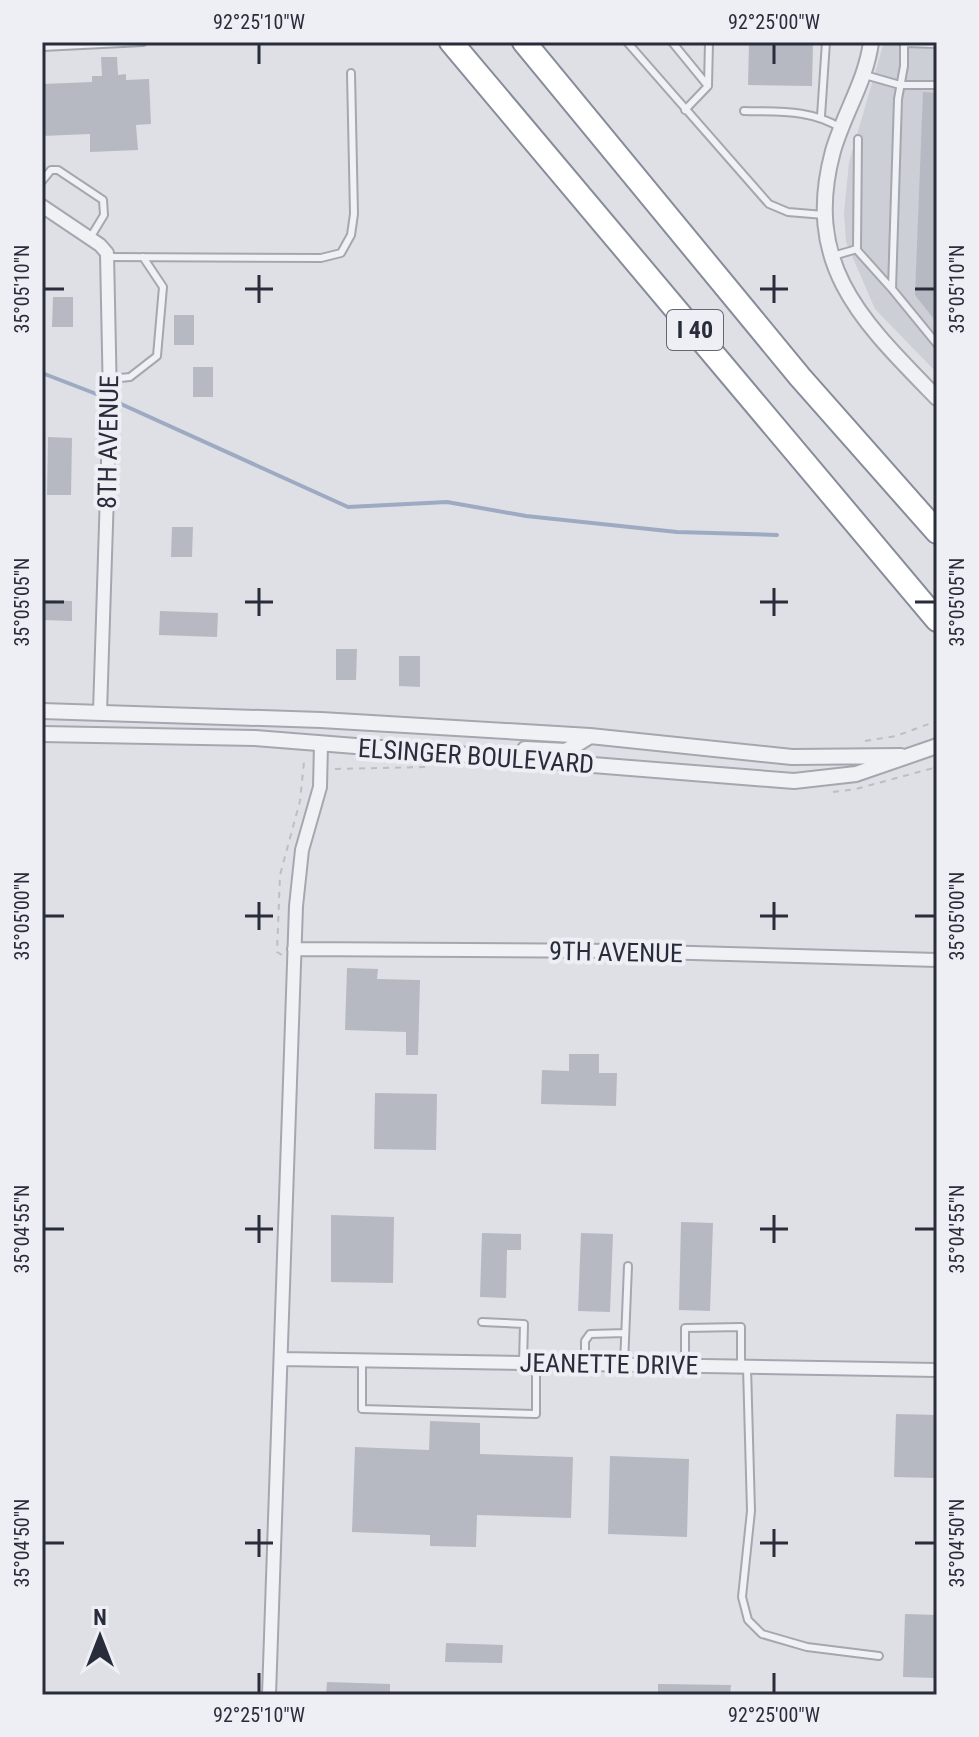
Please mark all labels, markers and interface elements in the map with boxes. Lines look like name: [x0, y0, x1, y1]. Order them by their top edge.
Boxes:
text: 92°25'10"W: [213, 10, 305, 34]
text: 92°25'00"W: [728, 10, 820, 34]
text: 35°05'10"N: [10, 244, 34, 334]
text: 35°05'10"N: [945, 244, 969, 334]
road number: I 40: [667, 310, 723, 350]
street label: 8TH AVENUE: [92, 375, 124, 509]
text: 35°05'05"N: [10, 557, 34, 647]
text: 35°05'05"N: [945, 557, 969, 647]
street label: ELSINGER BOULEVARD: [357, 733, 595, 779]
text: 35°05'00"N: [10, 871, 34, 961]
text: 35°05'00"N: [945, 871, 969, 961]
street label: 9TH AVENUE: [549, 936, 683, 968]
text: 35°04'55"N: [10, 1184, 34, 1274]
text: 35°04'55"N: [945, 1184, 969, 1274]
street label: JEANETTE DRIVE: [519, 1347, 699, 1381]
text: 35°04'50"N: [10, 1498, 34, 1588]
text: 35°04'50"N: [945, 1498, 969, 1588]
north arrow: [60, 1597, 140, 1677]
text: N: [93, 1605, 107, 1630]
text: 92°25'10"W: [213, 1703, 305, 1727]
text: 92°25'00"W: [728, 1703, 820, 1727]

